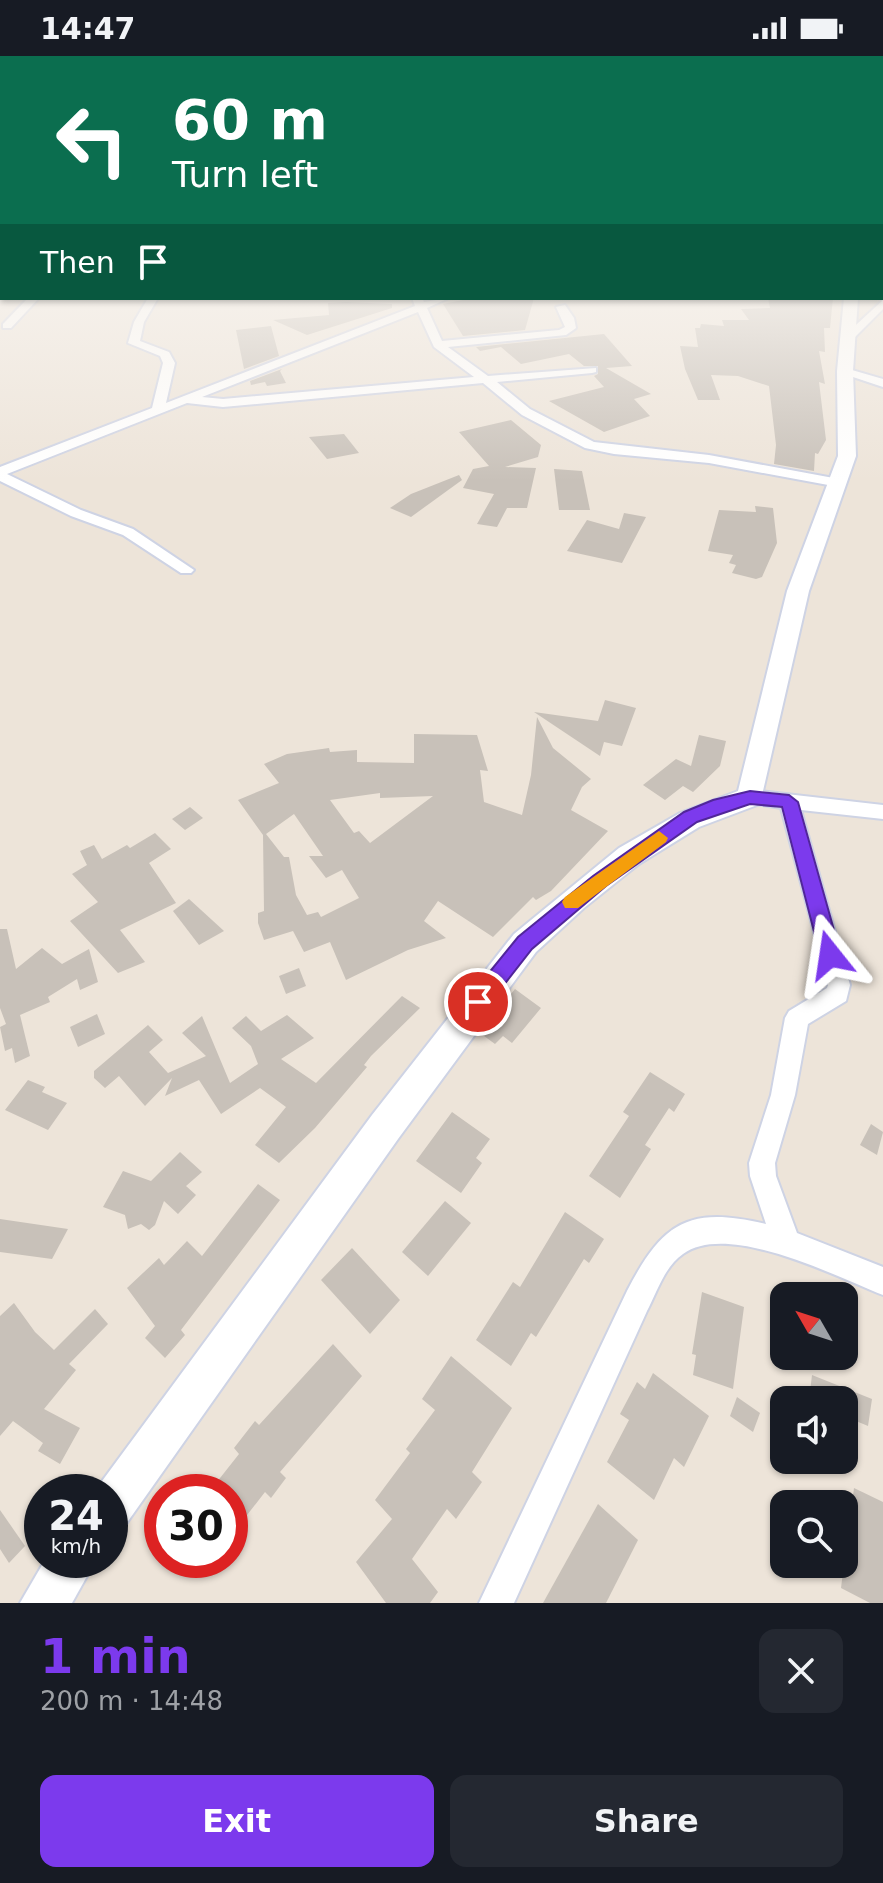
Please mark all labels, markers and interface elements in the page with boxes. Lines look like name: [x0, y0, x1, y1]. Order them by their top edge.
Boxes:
text: 14:47: [40, 11, 136, 46]
text: 60 m: [172, 87, 328, 152]
icon: left: [40, 88, 144, 192]
text: Turn left: [172, 154, 318, 195]
icon: arrive: [131, 240, 175, 284]
text: Then: [40, 245, 115, 280]
position arrow: [788, 913, 872, 997]
pin: [444, 968, 512, 1036]
icon: arrive: [456, 980, 500, 1024]
north arrow: [770, 1282, 858, 1370]
map controls: [770, 1282, 858, 1578]
button: sound: [770, 1386, 858, 1474]
speed limit sign: 30: [144, 1474, 248, 1578]
button: search: [770, 1490, 858, 1578]
text: 24: [48, 1493, 104, 1539]
text: km/h: [51, 1534, 101, 1558]
text: 1 min: [40, 1628, 191, 1684]
button: close: [759, 1629, 843, 1713]
text: 200 m · 14:48: [40, 1686, 223, 1716]
button: Exit: [40, 1775, 434, 1867]
button: Share: [450, 1775, 843, 1867]

